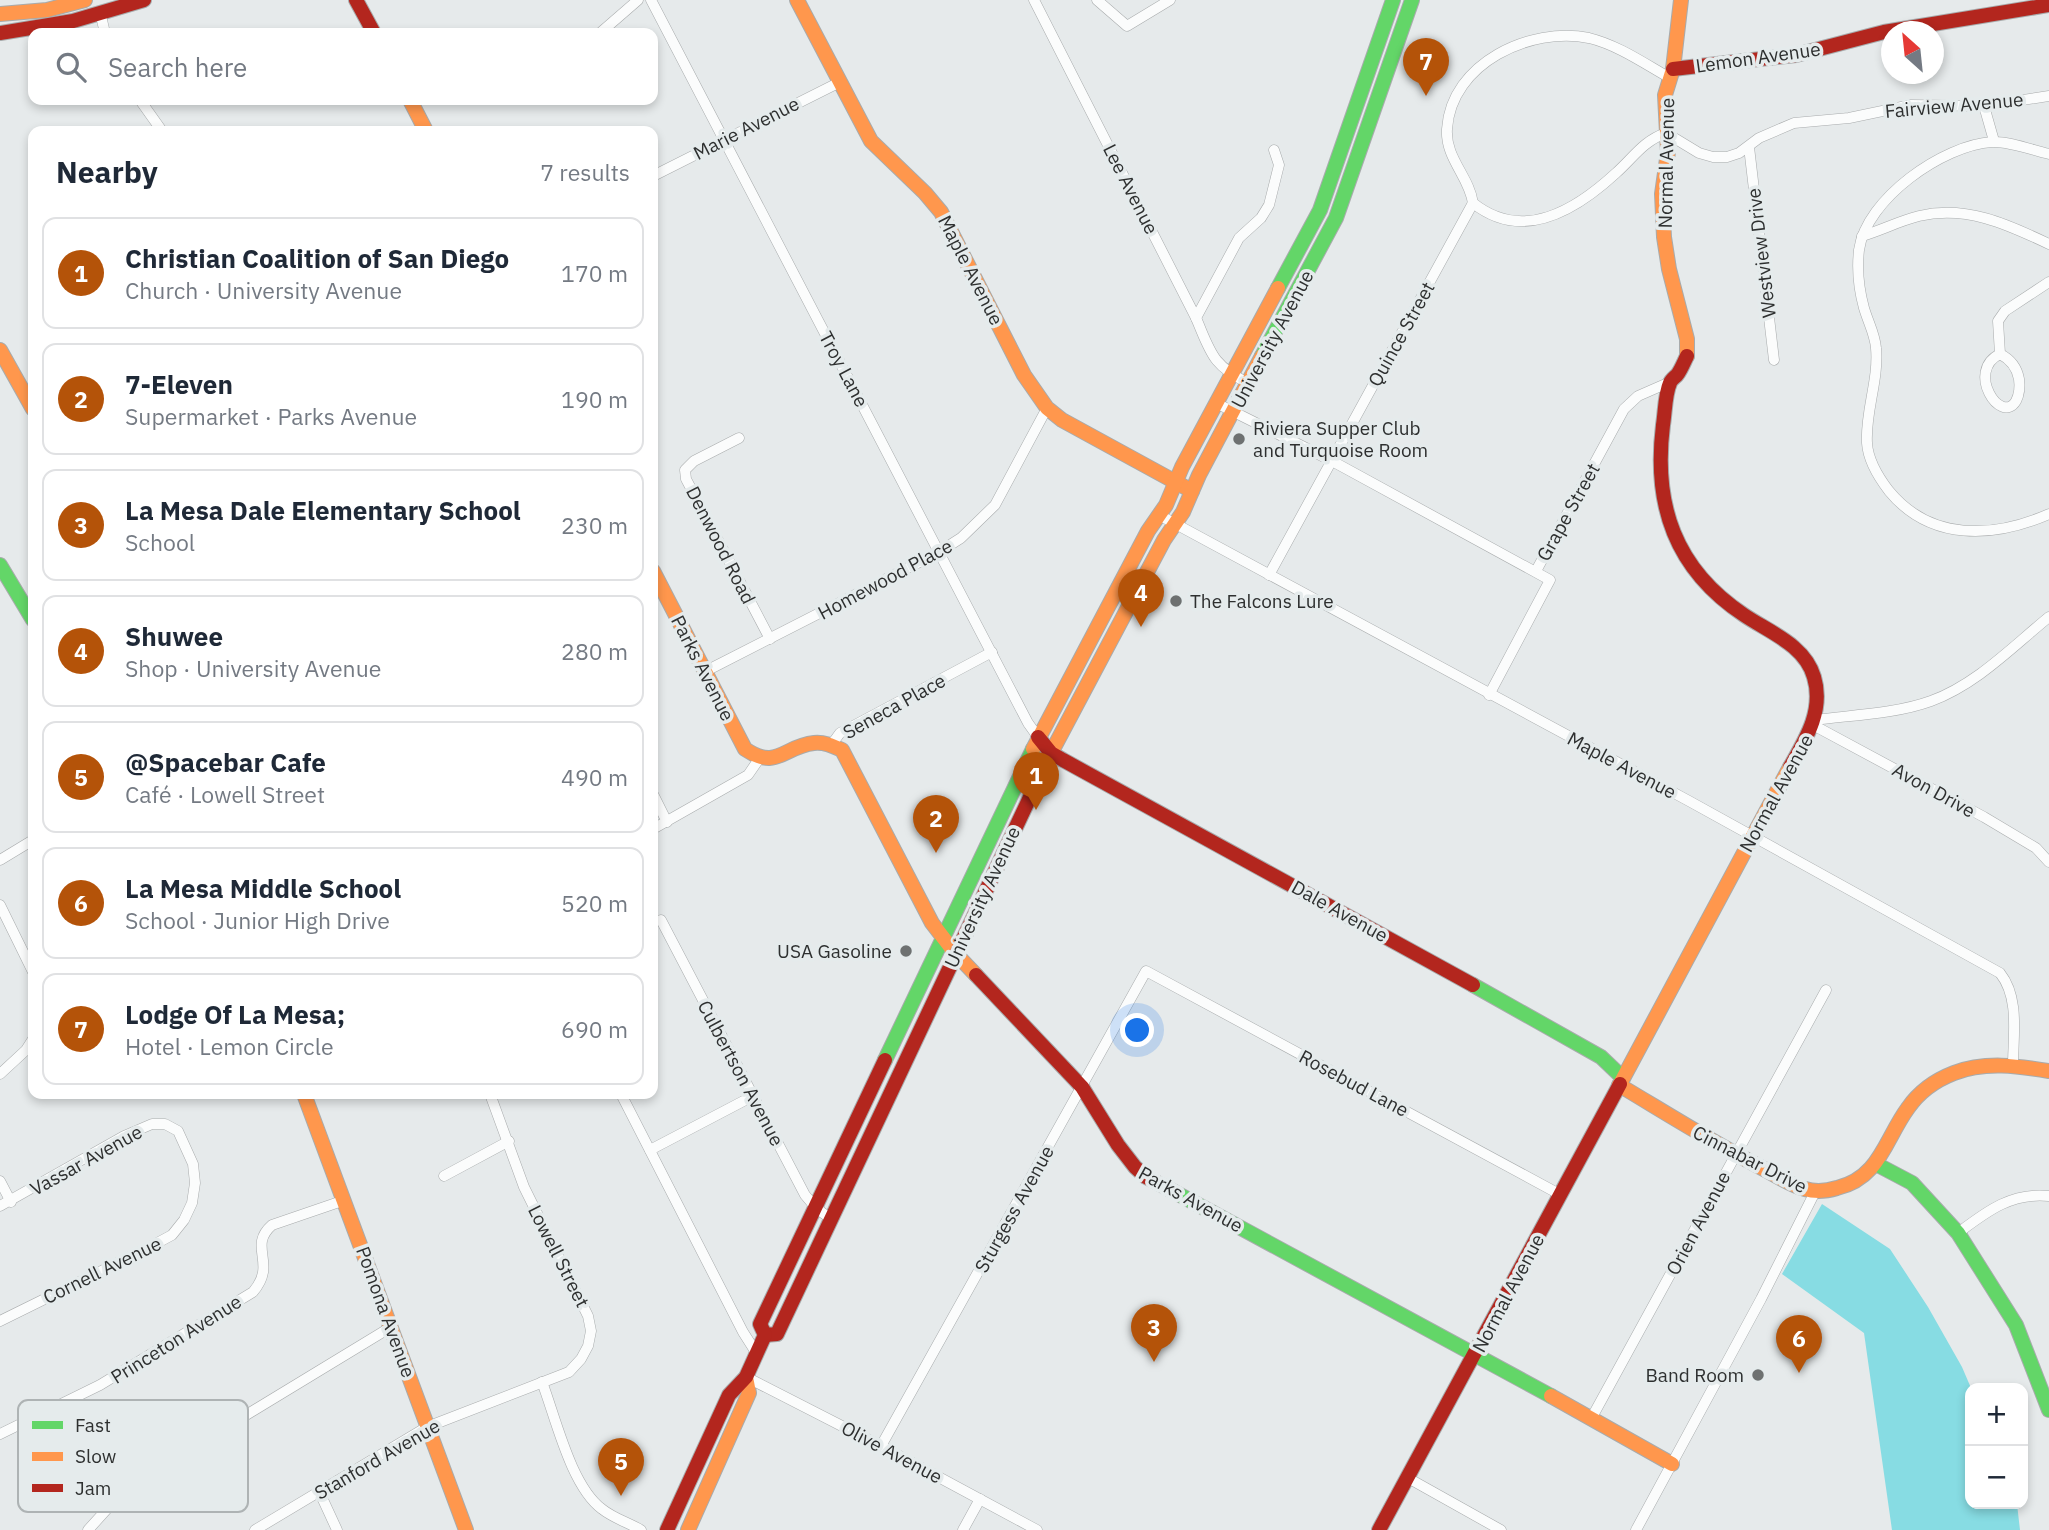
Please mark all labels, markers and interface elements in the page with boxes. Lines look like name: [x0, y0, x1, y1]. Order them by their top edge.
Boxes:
north arrow: [1881, 21, 1944, 84]
search box: [28, 28, 658, 105]
street label: Lemon Avenue: [1694, 36, 1822, 78]
pin: 7: [1403, 38, 1449, 96]
icon: search: [52, 48, 90, 86]
text: Search here: [108, 50, 247, 84]
street label: Fairview Avenue: [1884, 87, 2024, 123]
street label: Marie Avenue: [689, 91, 803, 165]
street label: Normal Avenue: [1653, 97, 1679, 229]
street label: Lee Avenue: [1098, 140, 1164, 238]
text: Nearby: [56, 152, 158, 191]
text: 7 results: [540, 157, 630, 187]
street label: Westview Drive: [1741, 187, 1781, 319]
street label: Maple Avenue: [933, 211, 1009, 329]
text: Christian Coalition of San Diego: [125, 241, 509, 275]
text: 1: [74, 258, 88, 288]
text: 170 m: [561, 258, 628, 288]
street label: University Avenue: [1225, 266, 1319, 412]
text: Church · University Avenue: [125, 275, 402, 305]
street label: Quince Street: [1362, 277, 1440, 391]
street label: Troy Lane: [814, 327, 874, 411]
text: 7-Eleven: [125, 367, 233, 401]
text: 2: [74, 384, 88, 414]
text: 190 m: [561, 384, 628, 414]
text: Supermarket · Parks Avenue: [125, 401, 417, 431]
place label: Riviera Supper Club and Turquoise Room: [1253, 416, 1428, 462]
marker: Riviera Supper Club and Turquoise Room: [1231, 431, 1247, 447]
street label: Grape Street: [1531, 459, 1605, 565]
street label: Denwood Road: [681, 482, 761, 608]
text: La Mesa Dale Elementary School: [125, 493, 521, 527]
text: 3: [74, 510, 88, 540]
text: 230 m: [561, 510, 628, 540]
text: School: [125, 527, 195, 557]
street label: Homewood Place: [814, 533, 956, 625]
pin: 4: [1118, 569, 1164, 627]
place label: The Falcons Lure: [1190, 589, 1334, 613]
marker: The Falcons Lure: [1168, 593, 1184, 609]
street label: Parks Avenue: [666, 611, 740, 725]
text: Shuwee: [125, 619, 223, 653]
text: 4: [74, 636, 88, 666]
text: 280 m: [561, 636, 628, 666]
text: Shop · University Avenue: [125, 653, 381, 683]
street label: Seneca Place: [839, 668, 949, 744]
street label: Maple Avenue: [1563, 726, 1681, 804]
street label: Normal Avenue: [1734, 730, 1818, 856]
text: @Spacebar Cafe: [125, 745, 326, 779]
pin: 1: [1013, 752, 1059, 810]
street label: Avon Drive: [1888, 757, 1980, 823]
text: 5: [74, 762, 88, 792]
text: 490 m: [561, 762, 628, 792]
text: Café · Lowell Street: [125, 779, 325, 809]
pin: 2: [913, 795, 959, 853]
street label: University Avenue: [939, 823, 1025, 971]
text: La Mesa Middle School: [125, 871, 401, 905]
street label: Dale Avenue: [1288, 875, 1392, 947]
text: 6: [74, 888, 88, 918]
text: 520 m: [561, 888, 628, 918]
text: School · Junior High Drive: [125, 905, 390, 935]
place label: USA Gasoline: [777, 939, 892, 963]
marker: USA Gasoline: [898, 943, 914, 959]
street label: Culbertson Avenue: [692, 996, 790, 1150]
text: Lodge Of La Mesa;: [125, 997, 345, 1031]
your location: [1120, 1013, 1154, 1047]
text: 7: [74, 1014, 88, 1044]
text: 690 m: [561, 1014, 628, 1044]
text: Hotel · Lemon Circle: [125, 1031, 334, 1061]
street label: Rosebud Lane: [1295, 1044, 1413, 1122]
street label: Vassar Avenue: [26, 1119, 146, 1201]
street label: Cinnabar Drive: [1689, 1120, 1811, 1198]
street label: Sturgess Avenue: [969, 1141, 1059, 1277]
street label: Parks Avenue: [1135, 1161, 1247, 1237]
street label: Orien Avenue: [1661, 1167, 1735, 1279]
street label: Lowell Street: [523, 1201, 595, 1311]
street label: Normal Avenue: [1467, 1230, 1549, 1356]
street label: Cornell Avenue: [39, 1231, 165, 1309]
street label: Pomona Avenue: [351, 1243, 421, 1381]
street label: Princeton Avenue: [106, 1289, 246, 1389]
pin: 3: [1131, 1304, 1177, 1362]
pin: 6: [1776, 1315, 1822, 1373]
place label: Band Room: [1645, 1363, 1744, 1387]
marker: Band Room: [1750, 1367, 1766, 1383]
map controls: [1965, 1383, 2028, 1509]
button: +: [1965, 1383, 2028, 1446]
legend: [18, 1400, 248, 1512]
text: Fast: [75, 1413, 111, 1437]
street label: Stanford Avenue: [310, 1413, 444, 1505]
street label: Olive Avenue: [837, 1415, 947, 1489]
pin: 5: [598, 1438, 644, 1496]
text: Slow: [75, 1444, 116, 1468]
button: −: [1965, 1446, 2028, 1509]
text: Jam: [75, 1476, 111, 1500]

